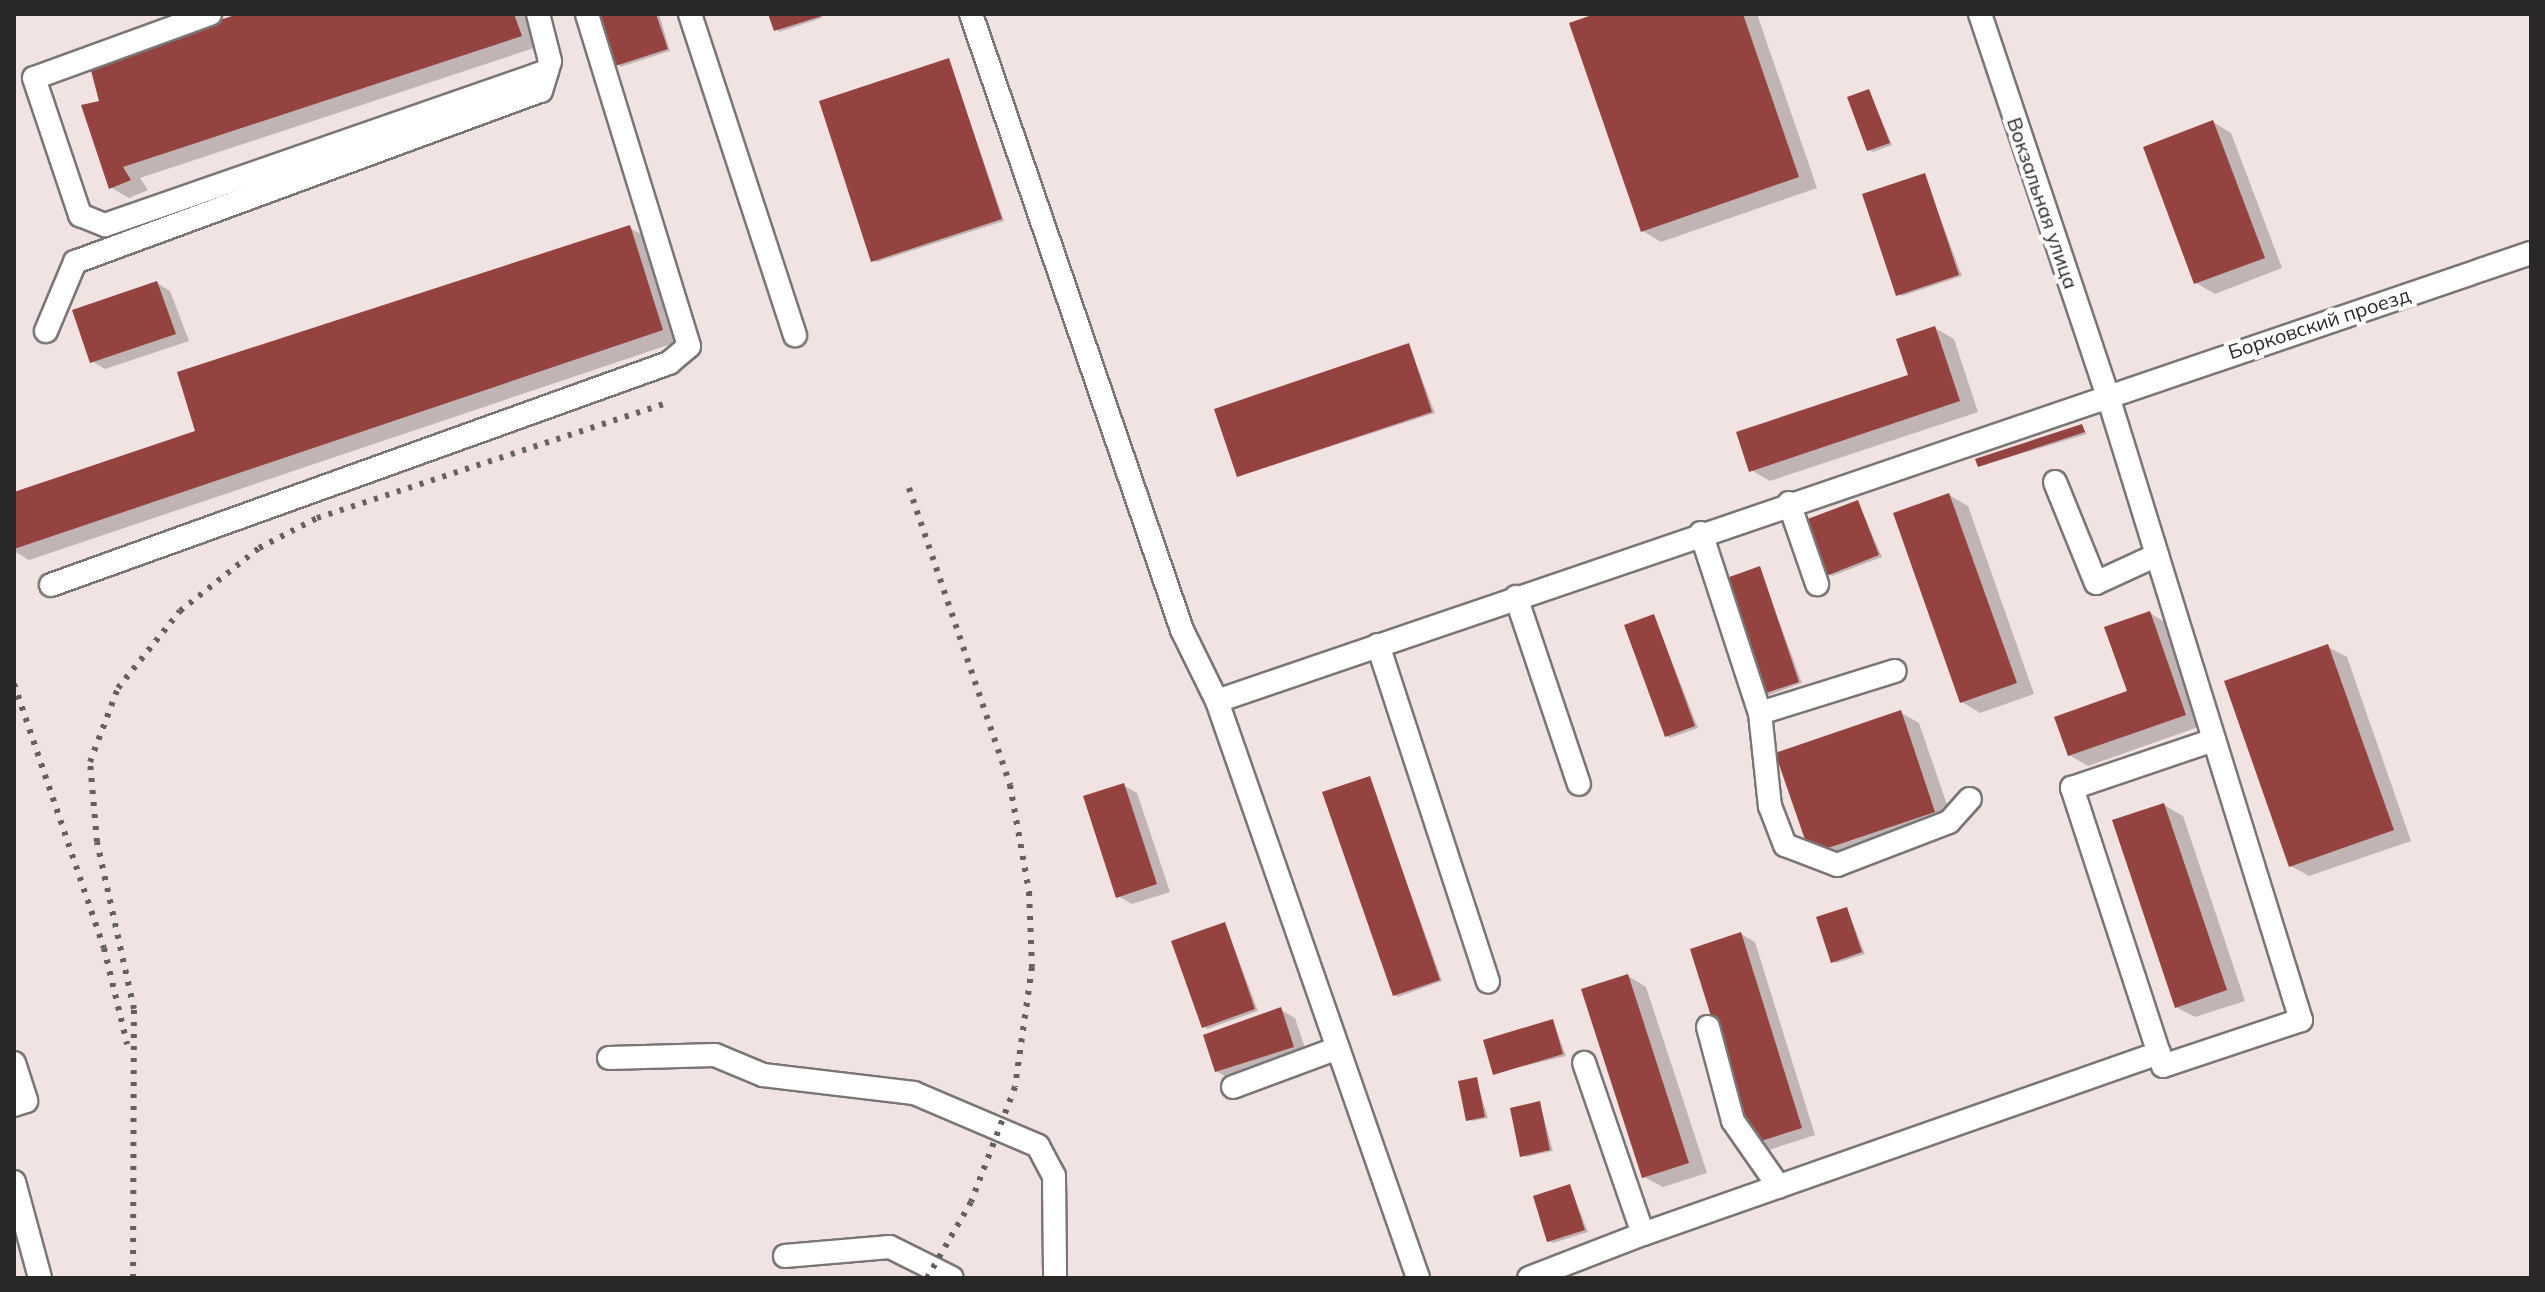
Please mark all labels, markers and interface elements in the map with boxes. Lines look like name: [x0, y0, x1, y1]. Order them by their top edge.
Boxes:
street label: Вокзальная улица: [2002, 114, 2084, 292]
street label: Борковский проезд: [2225, 282, 2413, 364]

